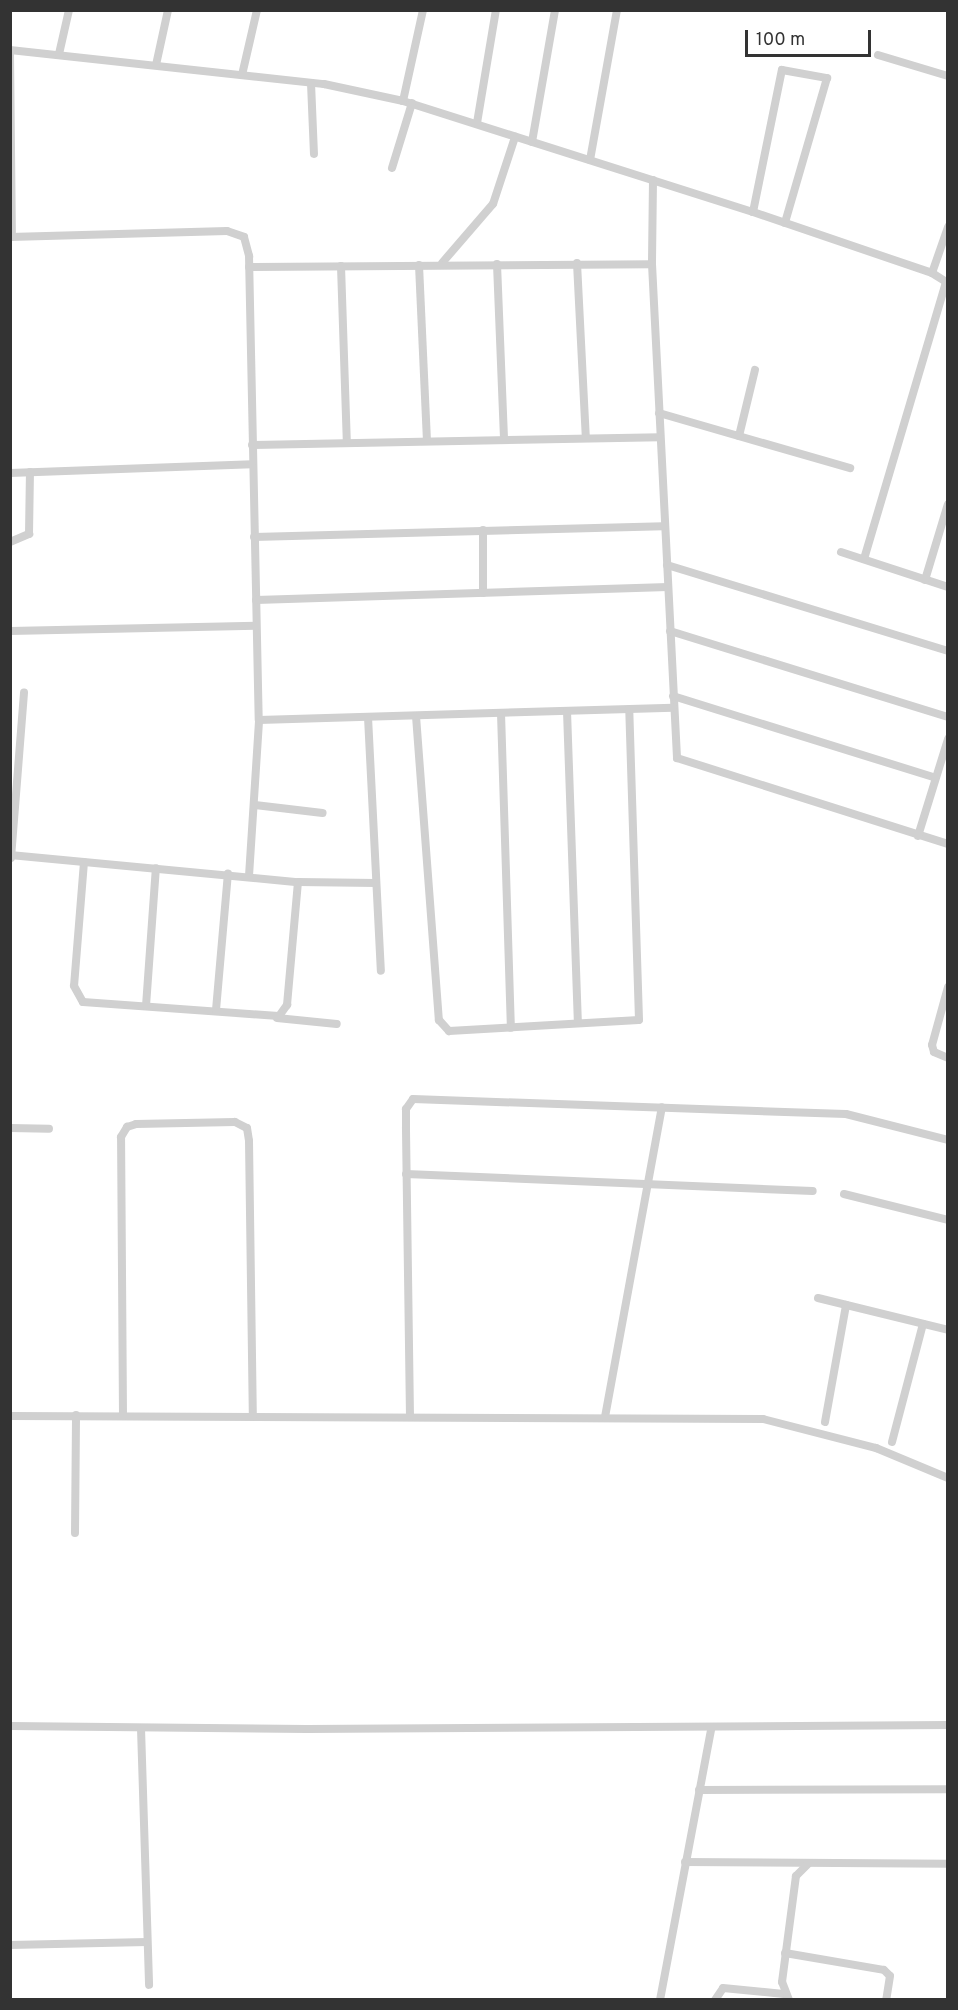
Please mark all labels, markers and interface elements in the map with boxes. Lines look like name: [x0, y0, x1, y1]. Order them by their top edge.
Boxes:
scale bar: [748, 18, 874, 56]
text: 100 m: [756, 29, 805, 52]

